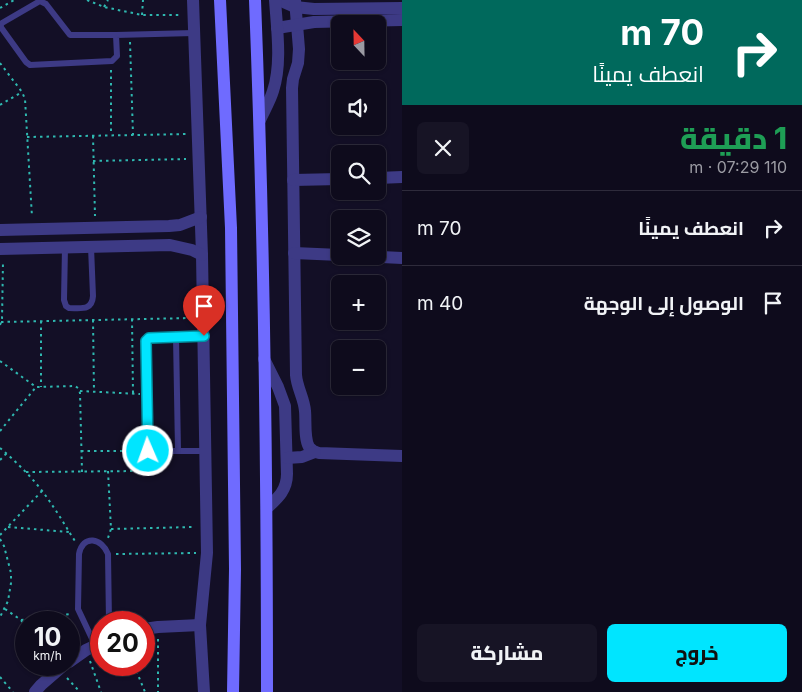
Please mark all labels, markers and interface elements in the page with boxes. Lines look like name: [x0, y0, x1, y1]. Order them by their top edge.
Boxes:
text: 70 m: [620, 11, 704, 53]
north arrow: [331, 15, 386, 70]
map controls: [331, 15, 386, 395]
icon: right: [722, 20, 787, 85]
text: انعطف يمينًا: [592, 61, 704, 87]
button: sound: [331, 80, 386, 135]
text: 1 دقيقة: [680, 120, 787, 156]
button: close: [417, 122, 469, 174]
button: search: [331, 145, 386, 200]
text: 110 m · 07:29: [689, 157, 787, 177]
button: layers: [331, 210, 386, 265]
icon: right: [759, 214, 787, 242]
text: 70 m: [417, 217, 461, 240]
text: انعطف يمينًا: [638, 217, 744, 240]
button: +: [331, 275, 386, 330]
pin: [183, 285, 225, 336]
icon: arrive: [759, 289, 787, 317]
icon: arrive: [190, 292, 218, 320]
text: 40 m: [417, 292, 463, 315]
text: الوصول إلى الوجهة: [584, 292, 744, 315]
button: −: [331, 340, 386, 395]
position arrow: [121, 424, 173, 476]
speed limit sign: 20: [90, 611, 155, 676]
text: 10: [34, 622, 61, 652]
button: مشاركة: [417, 624, 597, 682]
button: خروج: [607, 624, 787, 682]
text: km/h: [33, 648, 62, 663]

